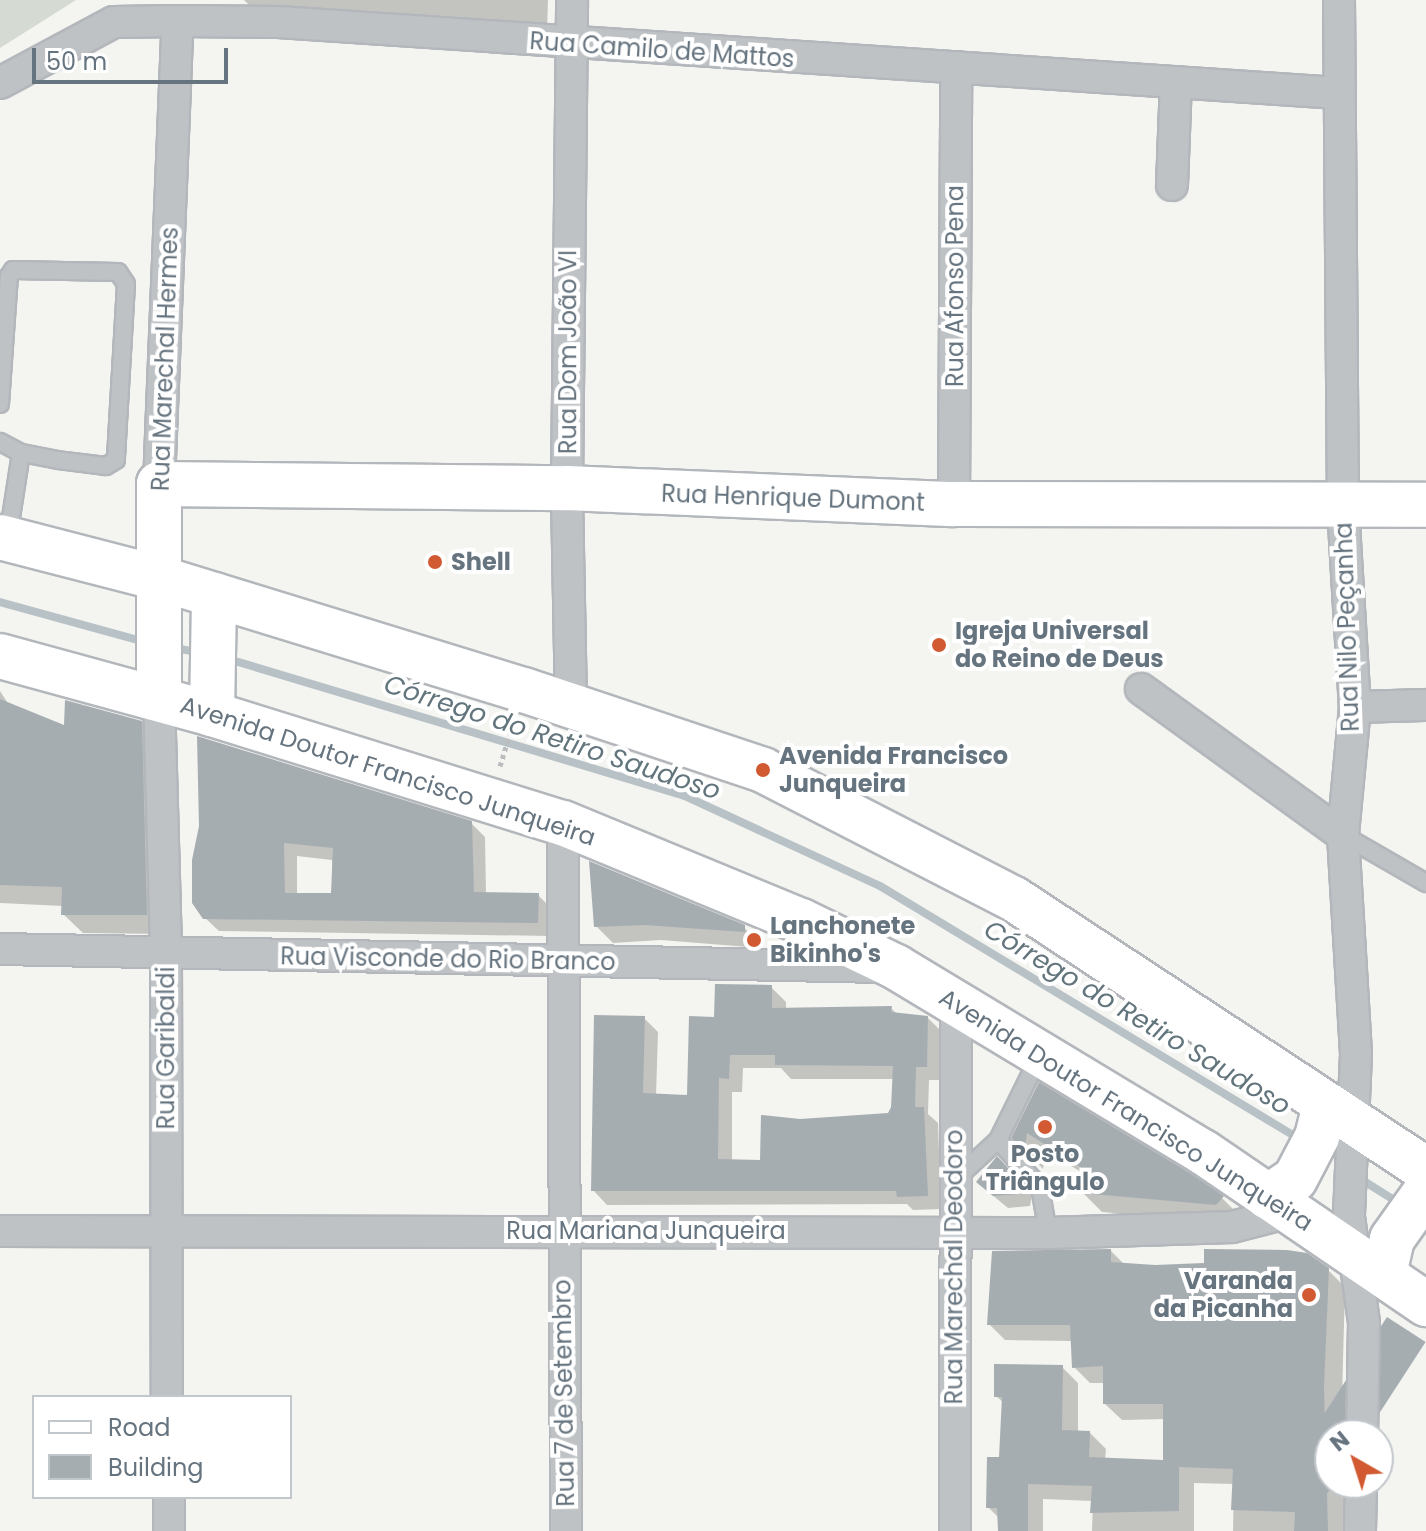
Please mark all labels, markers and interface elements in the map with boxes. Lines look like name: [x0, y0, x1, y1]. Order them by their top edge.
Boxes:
street label: Rua Camilo de Mattos: [529, 26, 795, 74]
scale bar: [36, 32, 232, 82]
text: 50 m: [46, 45, 107, 78]
street label: Rua Afonso Pena: [941, 185, 969, 387]
street label: Rua Marechal Hermes: [146, 226, 184, 492]
street label: Rua Dom João VI: [554, 250, 582, 454]
street label: Rua Henrique Dumont: [661, 479, 925, 517]
street label: Rua Nilo Peçanha: [1329, 522, 1365, 732]
place label: Shell: [451, 548, 511, 576]
marker: Shell: [426, 553, 444, 571]
place label: Igreja Universal do Reino de Deus: [955, 617, 1164, 673]
marker: Igreja Universal do Reino de Deus: [930, 636, 948, 654]
water label: Córrego do Retiro Saudoso: [380, 669, 724, 807]
street label: Avenida Doutor Francisco Junqueira: [177, 690, 599, 852]
place label: Avenida Francisco Junqueira: [779, 742, 1008, 798]
marker: Avenida Francisco Junqueira: [754, 761, 772, 779]
place label: Lanchonete Bikinho's: [770, 912, 915, 968]
water label: Córrego do Retiro Saudoso: [978, 914, 1296, 1122]
marker: Lanchonete Bikinho's: [745, 931, 763, 949]
street label: Rua Visconde do Rio Branco: [280, 942, 616, 976]
street label: Rua Garibaldi: [152, 967, 180, 1129]
street label: Avenida Doutor Francisco Junqueira: [934, 983, 1318, 1237]
marker: Posto Triângulo: [1036, 1118, 1054, 1136]
street label: Rua Marechal Deodoro: [940, 1130, 968, 1404]
place label: Posto Triângulo: [986, 1140, 1104, 1196]
street label: Rua Mariana Junqueira: [506, 1217, 786, 1245]
place label: Varanda da Picanha: [1154, 1267, 1293, 1323]
street label: Rua 7 de Setembro: [548, 1279, 580, 1507]
marker: Varanda da Picanha: [1300, 1286, 1318, 1304]
legend: [32, 1395, 292, 1499]
text: Road: [108, 1411, 170, 1444]
north arrow: [1314, 1419, 1394, 1499]
text: N: [1324, 1424, 1356, 1459]
text: Building: [108, 1451, 204, 1484]

